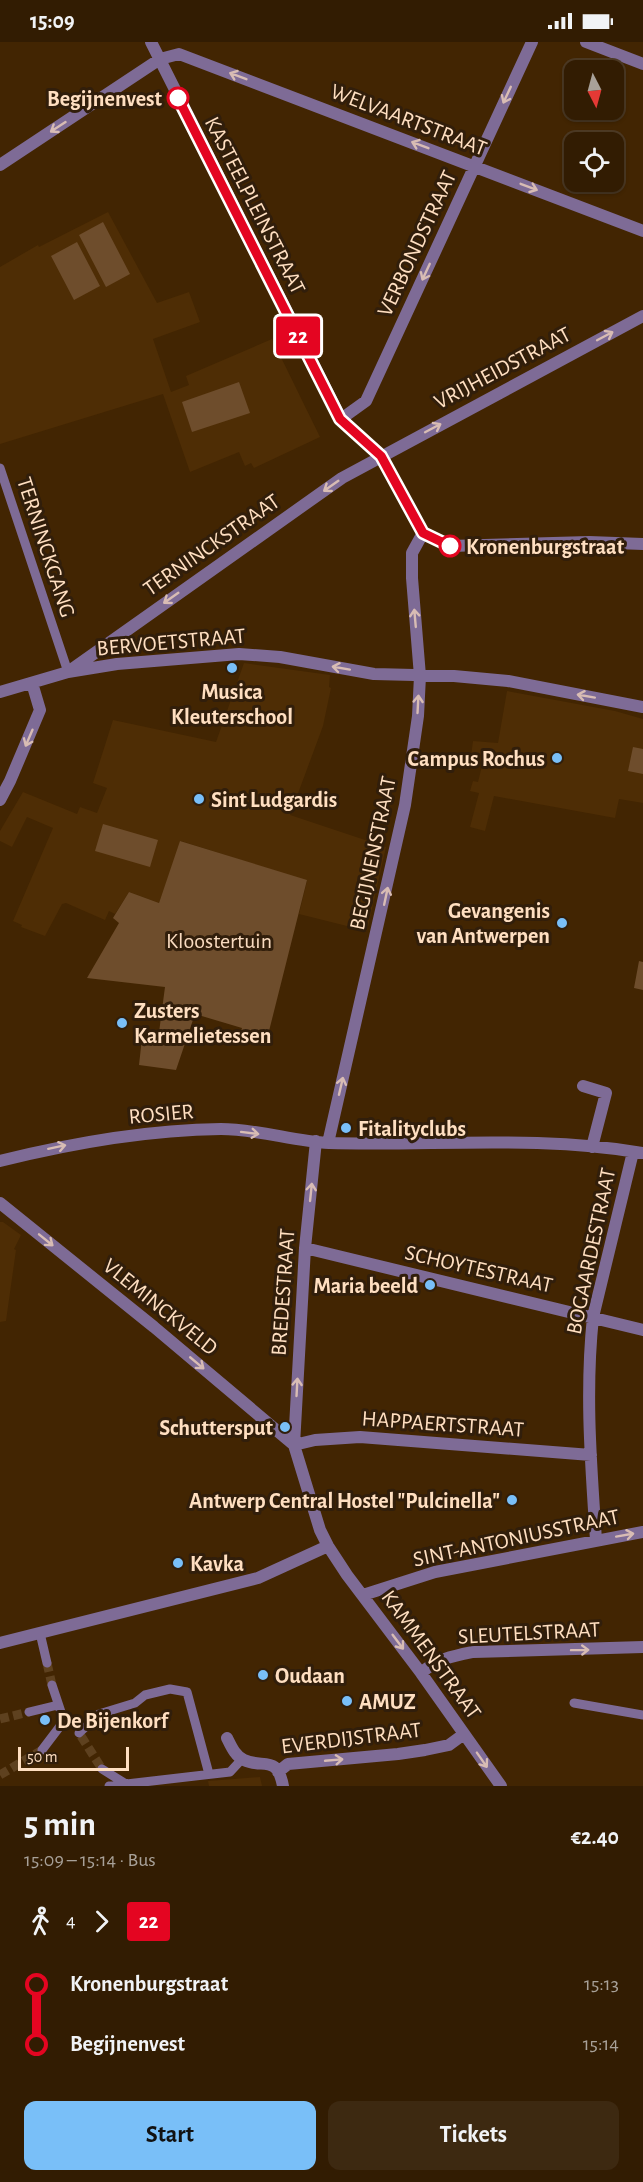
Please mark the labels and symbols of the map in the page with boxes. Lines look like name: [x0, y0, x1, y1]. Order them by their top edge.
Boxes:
north arrow: [564, 60, 624, 120]
one-way arrow: [229, 70, 247, 81]
street label: WELVAARTSTRAAT: [327, 80, 490, 160]
one-way arrow: [501, 86, 513, 104]
marker: Begijnenvest: [167, 87, 189, 109]
place label: Begijnenvest: [47, 88, 163, 111]
street label: KASTEELPLEINSTRAAT: [201, 113, 310, 298]
one-way arrow: [50, 120, 67, 133]
one-way arrow: [411, 139, 430, 150]
street label: VERBONDSTRAAT: [373, 167, 460, 320]
one-way arrow: [519, 182, 538, 193]
one-way arrow: [419, 263, 431, 281]
line badge: 22: [271, 316, 325, 356]
street label: VRIJHEIDSTRAAT: [431, 323, 575, 413]
one-way arrow: [595, 330, 613, 341]
one-way arrow: [423, 422, 441, 433]
street label: TERNINCKGANG: [13, 475, 79, 620]
one-way arrow: [323, 480, 340, 492]
street label: TERNINCKSTRAAT: [139, 490, 284, 600]
marker: Kronenburgstraat: [439, 535, 461, 557]
place label: Kronenburgstraat: [466, 536, 625, 558]
one-way arrow: [164, 592, 180, 604]
one-way arrow: [409, 608, 420, 628]
street label: BERVOETSTRAAT: [96, 625, 247, 659]
marker: Musica Kleuterschool: [225, 661, 239, 675]
one-way arrow: [331, 662, 351, 673]
place label: Musica Kleuterschool: [171, 681, 293, 728]
one-way arrow: [576, 690, 596, 701]
one-way arrow: [413, 694, 424, 714]
one-way arrow: [22, 728, 34, 746]
place label: Campus Rochus: [408, 748, 545, 770]
marker: Campus Rochus: [550, 751, 564, 765]
street label: BEGIJNENSTRAAT: [346, 774, 400, 932]
place label: Sint Ludgardis: [211, 789, 337, 811]
marker: Sint Ludgardis: [192, 792, 206, 806]
one-way arrow: [380, 887, 392, 906]
place label: Gevangenis van Antwerpen: [416, 900, 550, 947]
marker: Gevangenis van Antwerpen: [555, 916, 569, 930]
park label: Kloostertuin: [166, 930, 272, 952]
place label: Zusters Karmelietessen: [134, 1000, 271, 1047]
marker: Zusters Karmelietessen: [115, 1016, 129, 1030]
one-way arrow: [335, 1076, 347, 1095]
street label: ROSIER: [128, 1100, 194, 1128]
place label: Fitalityclubs: [358, 1118, 466, 1141]
marker: Fitalityclubs: [339, 1121, 353, 1135]
one-way arrow: [240, 1127, 260, 1138]
one-way arrow: [47, 1141, 66, 1153]
street label: BOGAARDESTRAAT: [563, 1166, 619, 1336]
one-way arrow: [306, 1183, 317, 1203]
street label: BREDESTRAAT: [268, 1228, 298, 1356]
one-way arrow: [38, 1233, 54, 1246]
street label: SCHOYTESTRAAT: [403, 1241, 555, 1297]
street label: VLEMINCKVELD: [99, 1254, 222, 1359]
place label: Maria beeld: [313, 1275, 418, 1297]
marker: Maria beeld: [423, 1278, 437, 1292]
one-way arrow: [189, 1356, 205, 1369]
one-way arrow: [292, 1377, 303, 1397]
street label: HAPPAERTSTRAAT: [361, 1407, 525, 1441]
place label: Schuttersput: [159, 1417, 274, 1439]
marker: Schuttersput: [278, 1420, 292, 1434]
place label: Antwerp Central Hostel "Pulcinella": [189, 1490, 500, 1512]
marker: Antwerp Central Hostel "Pulcinella": [505, 1493, 519, 1507]
street label: SINT-ANTONIUSSTRAAT: [411, 1505, 622, 1571]
one-way arrow: [614, 1529, 634, 1540]
place label: Kavka: [190, 1553, 244, 1575]
marker: Kavka: [171, 1556, 185, 1570]
street label: KAMMENSTRAAT: [377, 1586, 485, 1723]
street label: SLEUTELSTRAAT: [457, 1618, 601, 1648]
one-way arrow: [392, 1633, 405, 1649]
one-way arrow: [569, 1644, 589, 1656]
place label: Oudaan: [275, 1665, 345, 1687]
marker: Oudaan: [256, 1668, 270, 1682]
place label: AMUZ: [359, 1691, 416, 1713]
marker: AMUZ: [340, 1694, 354, 1708]
place label: De Bijenkorf: [57, 1710, 170, 1733]
marker: De Bijenkorf: [38, 1713, 52, 1727]
street label: EVERDIJSTRAAT: [280, 1718, 423, 1757]
scale bar: [18, 1744, 129, 1772]
one-way arrow: [476, 1751, 488, 1767]
one-way arrow: [324, 1754, 343, 1765]

